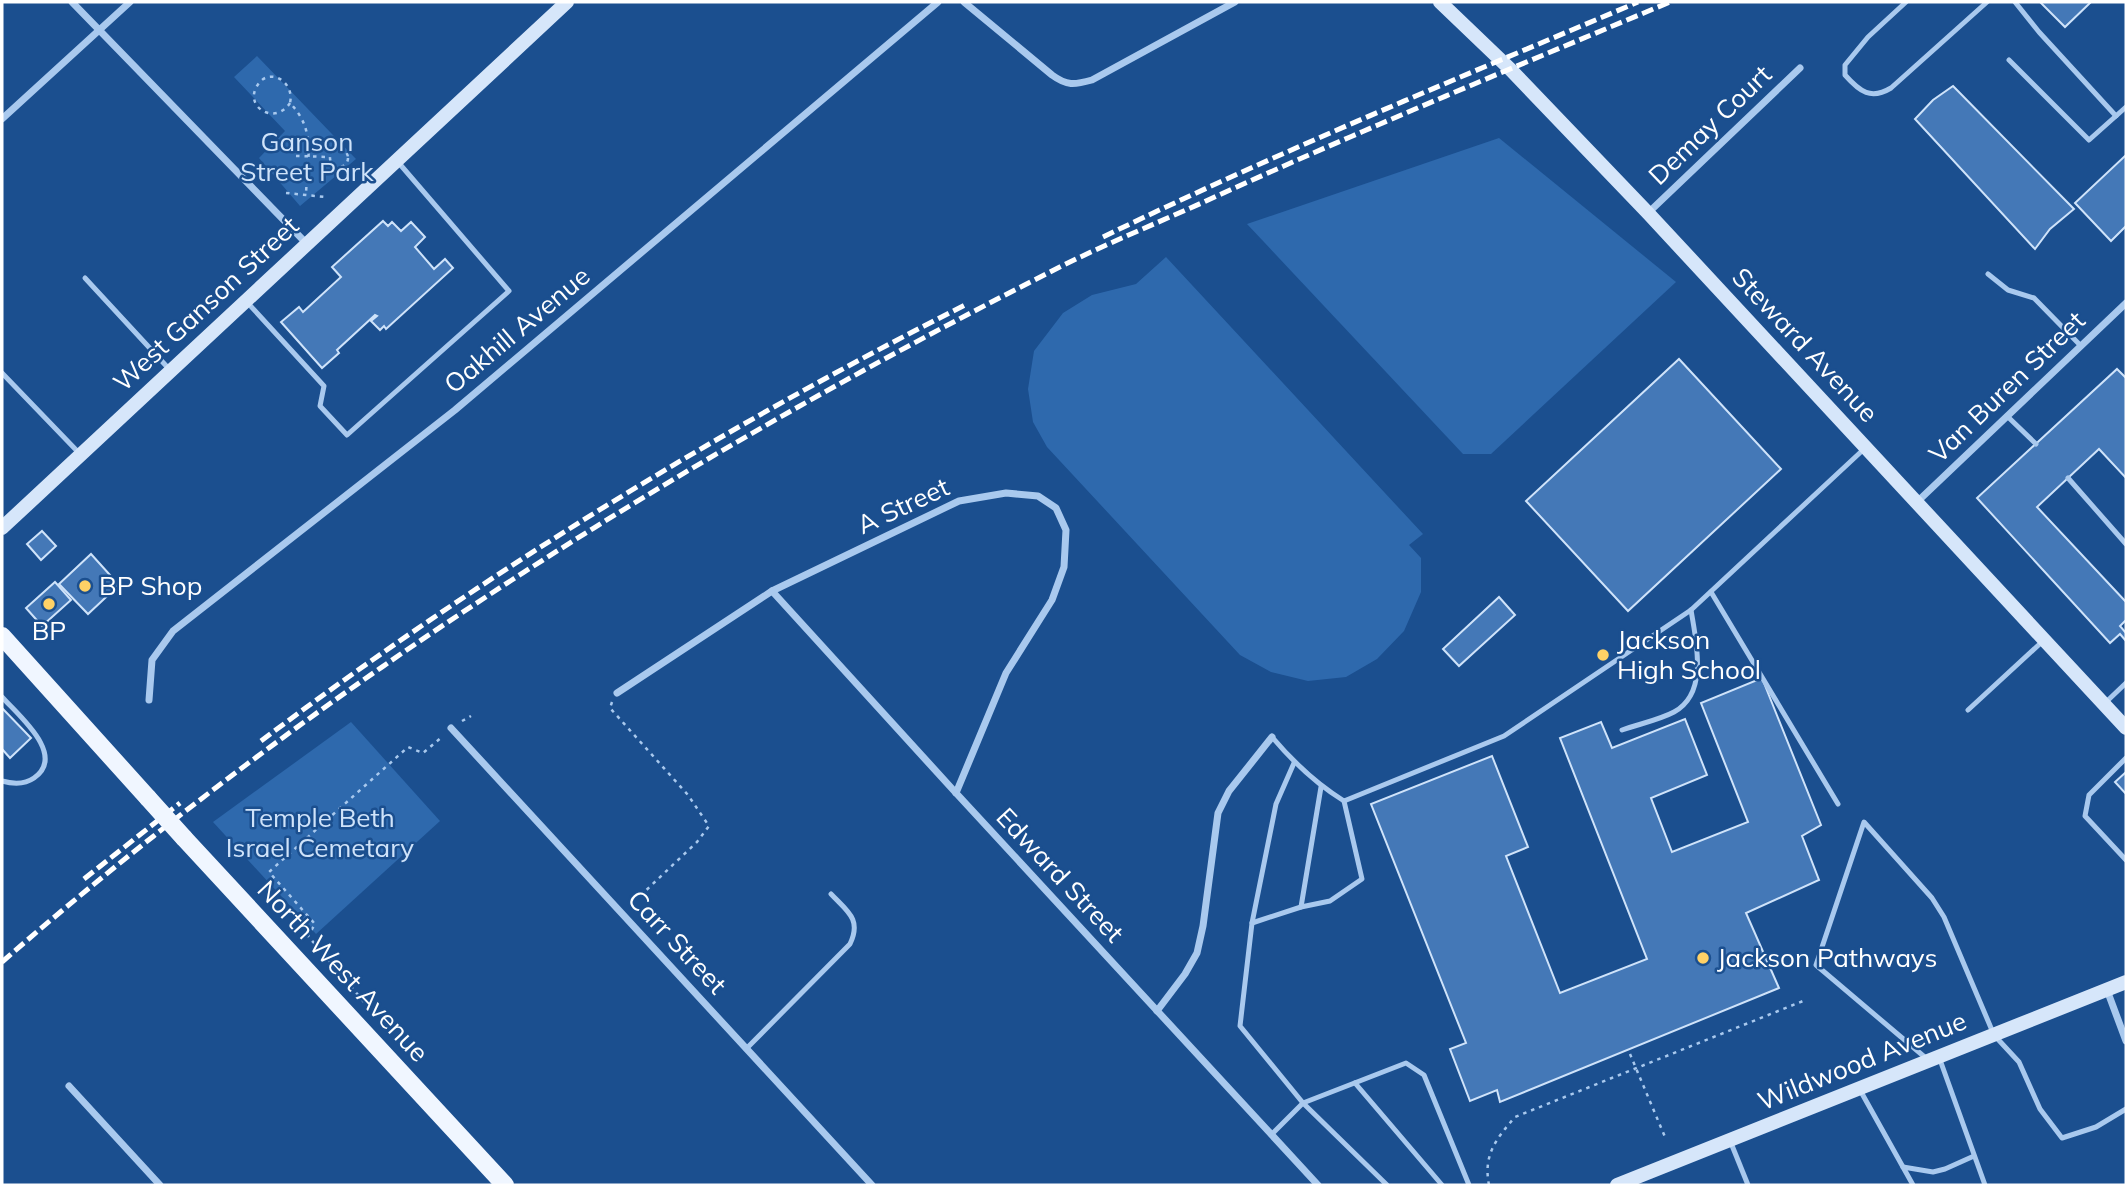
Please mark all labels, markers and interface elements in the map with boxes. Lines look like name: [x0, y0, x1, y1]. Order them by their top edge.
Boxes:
street label: Demay Court: [1641, 58, 1778, 192]
park label: Ganson Street Park: [240, 125, 374, 188]
street label: West Ganson Street: [106, 209, 305, 398]
street label: Oakhill Avenue: [437, 259, 596, 400]
street label: Steward Avenue: [1725, 261, 1885, 429]
street label: Van Buren Street: [1922, 304, 2092, 469]
street label: A Street: [851, 470, 954, 541]
place label: BP Shop: [99, 569, 202, 602]
marker: BP Shop: [77, 578, 93, 594]
marker: BP: [41, 596, 57, 612]
place label: BP: [32, 614, 66, 647]
place label: Jackson High School: [1617, 623, 1761, 686]
marker: Jackson High School: [1595, 647, 1611, 663]
street label: Edward Street: [990, 800, 1131, 949]
park label: Temple Beth Israel Cemetary: [226, 801, 414, 864]
street label: North West Avenue: [251, 873, 436, 1068]
street label: Carr Street: [621, 883, 734, 1001]
place label: Jackson Pathways: [1717, 941, 1937, 974]
marker: Jackson Pathways: [1695, 950, 1711, 966]
street label: Wildwood Avenue: [1753, 1004, 1971, 1117]

